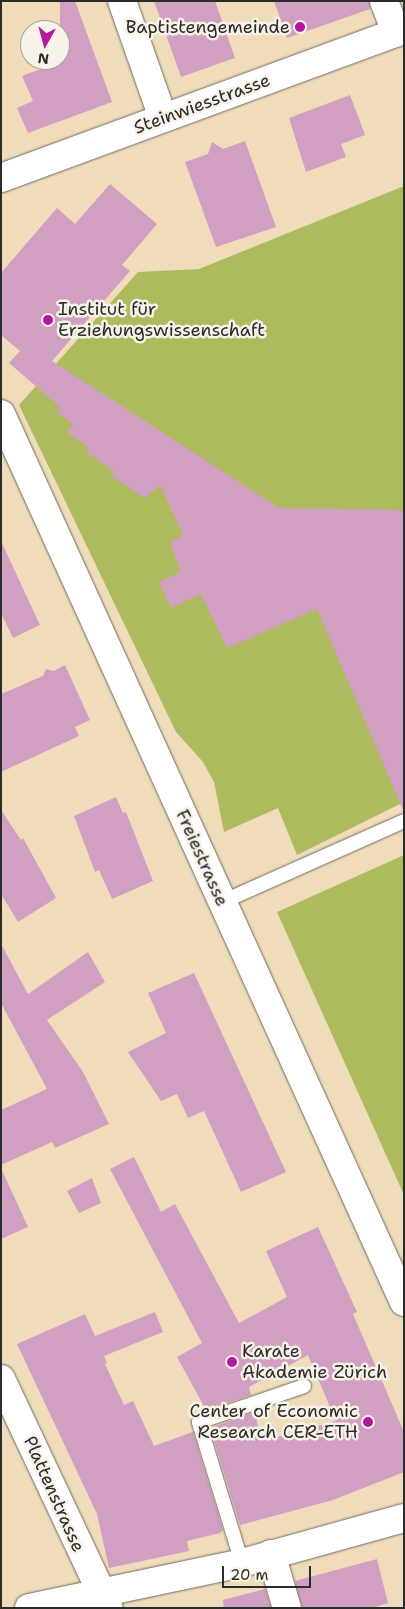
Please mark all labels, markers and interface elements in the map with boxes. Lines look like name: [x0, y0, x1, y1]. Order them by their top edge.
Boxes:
place label: Baptistengemeinde: [126, 16, 290, 38]
north arrow: [20, 20, 70, 70]
marker: Baptistengemeinde: [294, 21, 306, 33]
text: N: [37, 49, 50, 69]
street label: Steinwiesstrasse: [131, 69, 273, 139]
place label: Institut für Erziehungswissenschaft: [58, 299, 265, 342]
marker: Institut für Erziehungswissenschaft: [42, 314, 54, 326]
street label: Freiestrasse: [171, 806, 233, 910]
place label: Karate Akademie Zürich: [242, 1341, 387, 1384]
marker: Karate Akademie Zürich: [226, 1356, 238, 1368]
place label: Center of Economic Research CER-ETH: [190, 1401, 358, 1444]
marker: Center of Economic Research CER-ETH: [362, 1416, 374, 1428]
street label: Plattenstrasse: [19, 1433, 89, 1555]
scale bar: [225, 1556, 314, 1588]
text: 20 m: [230, 1565, 269, 1585]

